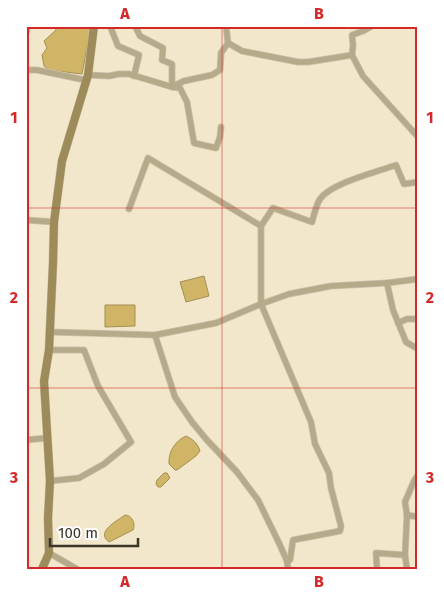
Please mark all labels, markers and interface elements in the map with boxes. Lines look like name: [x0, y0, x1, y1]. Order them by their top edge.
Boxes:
text: A: [119, 4, 130, 23]
text: B: [314, 4, 324, 23]
text: 1: [10, 108, 18, 127]
text: 1: [426, 108, 434, 127]
text: 2: [10, 288, 18, 307]
text: 2: [426, 288, 434, 307]
text: 3: [9, 468, 18, 487]
text: 3: [425, 468, 434, 487]
scale bar: [50, 515, 138, 547]
text: 100 m: [58, 524, 98, 542]
text: A: [119, 572, 130, 591]
text: B: [314, 572, 324, 591]

